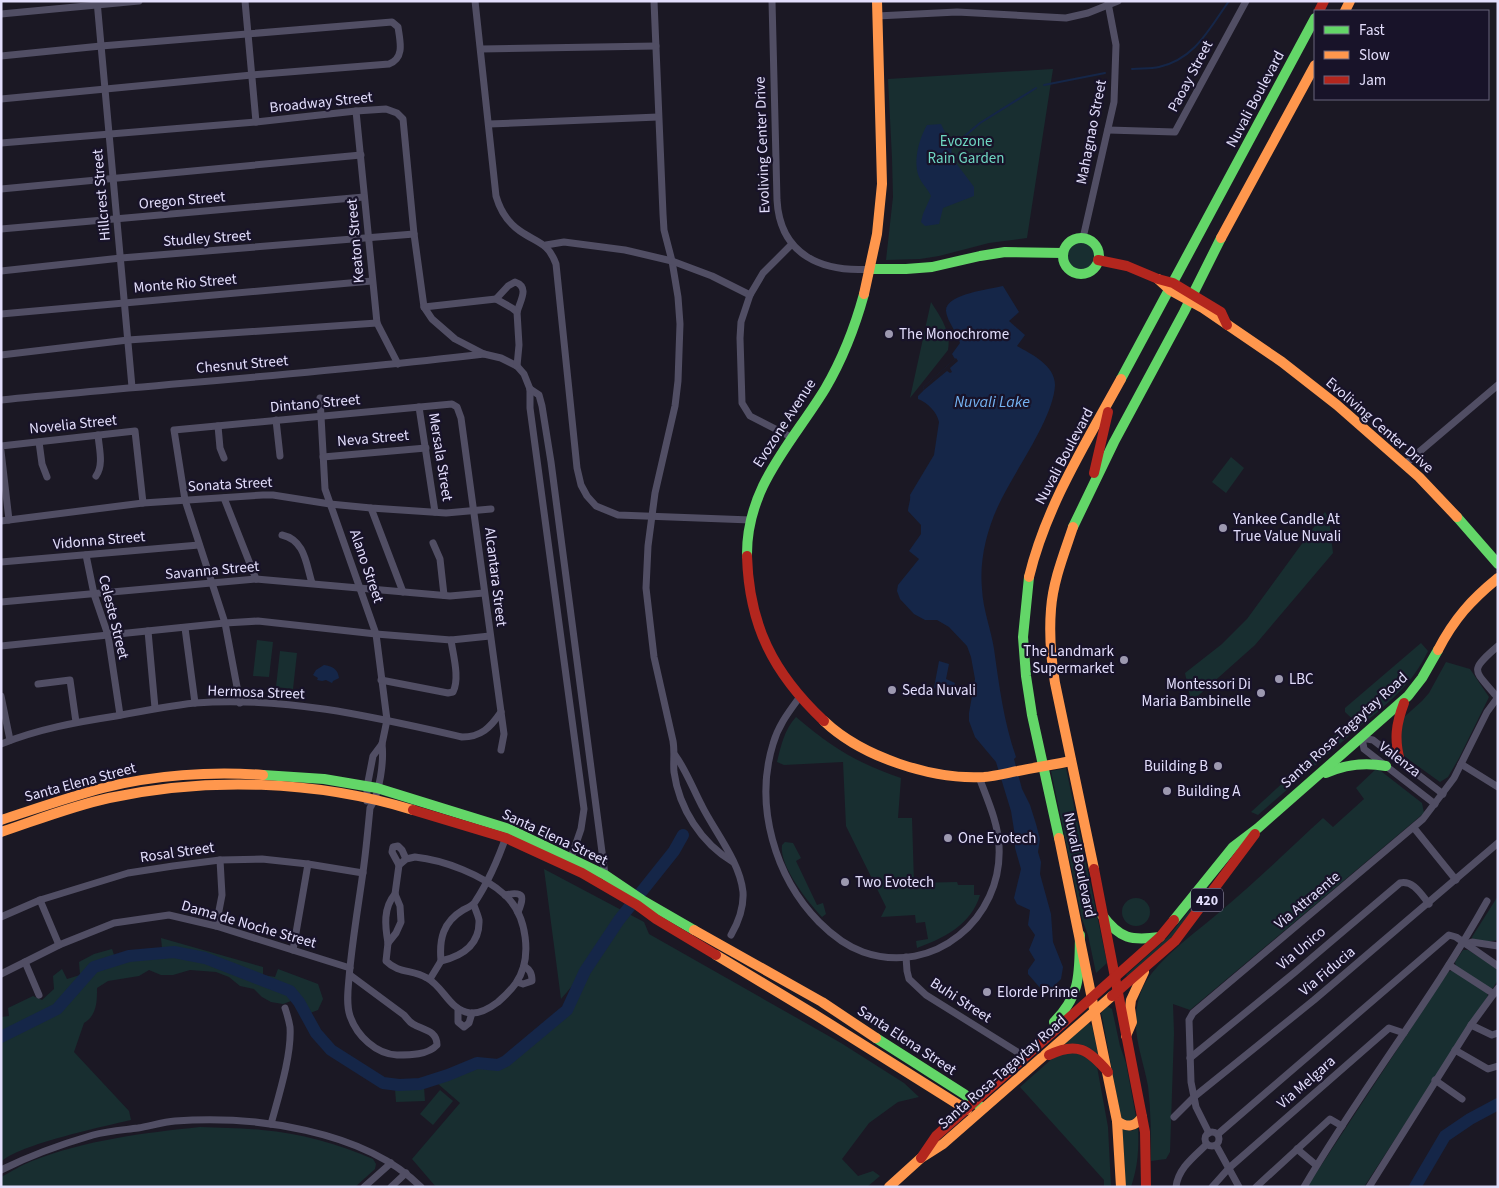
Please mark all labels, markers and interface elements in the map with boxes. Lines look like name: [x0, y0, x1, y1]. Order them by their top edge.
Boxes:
legend: [1314, 10, 1489, 100]
text: Fast: [1359, 20, 1385, 41]
street label: Paoay Street: [1163, 37, 1218, 116]
text: Slow: [1359, 45, 1390, 66]
street label: Nuvali Boulevard: [1221, 47, 1290, 151]
text: Jam: [1359, 70, 1386, 91]
street label: Evoliving Center Drive: [750, 76, 775, 214]
street label: Mahagnao Street: [1071, 78, 1112, 186]
street label: Broadway Street: [269, 87, 374, 118]
park label: Evozone Rain Garden: [928, 131, 1004, 169]
street label: Hillcrest Street: [87, 148, 116, 242]
street label: Oregon Street: [138, 186, 226, 215]
street label: Keaton Street: [341, 198, 370, 284]
street label: Studley Street: [162, 225, 252, 252]
street label: Monte Rio Street: [133, 269, 238, 298]
place label: The Monochrome: [899, 324, 1009, 345]
marker: The Monochrome: [883, 328, 895, 340]
street label: Chesnut Street: [195, 350, 289, 379]
street label: Evoliving Center Drive: [1321, 372, 1438, 478]
street label: Evozone Avenue: [748, 375, 821, 472]
street label: Dintano Street: [269, 389, 361, 418]
water label: Nuvali Lake: [954, 391, 1030, 413]
street label: Nuvali Boulevard: [1030, 404, 1099, 508]
street label: Novelia Street: [28, 409, 118, 440]
street label: Mersala Street: [423, 411, 458, 503]
street label: Neva Street: [336, 425, 410, 452]
street label: Sonata Street: [187, 472, 273, 497]
place label: Yankee Candle At True Value Nuvali: [1232, 509, 1341, 547]
marker: Yankee Candle At True Value Nuvali: [1217, 522, 1229, 534]
street label: Vidonna Street: [52, 526, 146, 555]
street label: Alcantara Street: [479, 526, 512, 628]
street label: Alano Street: [344, 527, 389, 606]
street label: Savanna Street: [164, 556, 260, 585]
street label: Celeste Street: [93, 573, 134, 661]
place label: The Landmark Supermarket: [1023, 641, 1115, 679]
marker: The Landmark Supermarket: [1118, 654, 1130, 666]
street label: Santa Rosa-Tagaytay Road: [1276, 668, 1412, 793]
place label: LBC: [1289, 669, 1314, 690]
marker: LBC: [1273, 673, 1285, 685]
place label: Montessori Di Maria Bambinelle: [1142, 674, 1251, 712]
street label: Hermosa Street: [207, 680, 305, 705]
place label: Seda Nuvali: [902, 680, 976, 701]
marker: Seda Nuvali: [886, 684, 898, 696]
marker: Montessori Di Maria Bambinelle: [1255, 687, 1267, 699]
street label: Valenza: [1374, 737, 1425, 782]
place label: Building B: [1144, 756, 1208, 777]
street label: Santa Elena Street: [22, 758, 138, 807]
marker: Building B: [1212, 760, 1224, 772]
place label: Building A: [1177, 781, 1241, 802]
marker: Building A: [1161, 785, 1173, 797]
street label: Santa Elena Street: [498, 804, 611, 871]
street label: Nuvali Boulevard: [1058, 811, 1101, 919]
place label: One Evotech: [958, 828, 1037, 849]
marker: One Evotech: [942, 832, 954, 844]
street label: Rosal Street: [139, 837, 216, 868]
street label: Via Attraente: [1270, 867, 1345, 934]
place label: Two Evotech: [855, 872, 934, 893]
marker: Two Evotech: [839, 876, 851, 888]
road number: 420: [1191, 888, 1223, 912]
street label: Dama de Noche Street: [179, 895, 319, 954]
street label: Via Unico: [1272, 922, 1330, 975]
street label: Via Fiducia: [1295, 942, 1360, 1001]
street label: Buhi Street: [926, 973, 996, 1028]
place label: Elorde Prime: [997, 982, 1078, 1003]
marker: Elorde Prime: [981, 986, 993, 998]
street label: Santa Elena Street: [853, 1000, 961, 1080]
street label: Santa Rosa-Tagaytay Road: [933, 1011, 1071, 1134]
street label: Via Melgara: [1272, 1051, 1340, 1114]

